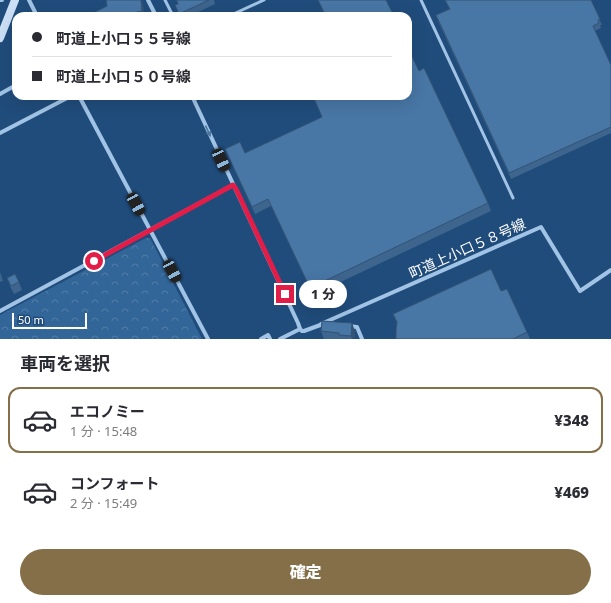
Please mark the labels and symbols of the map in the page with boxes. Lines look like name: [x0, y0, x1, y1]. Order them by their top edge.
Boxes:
one-way arrow: [205, 126, 211, 137]
car: [210, 147, 232, 173]
car: [125, 191, 147, 217]
street label: 町道上小口５８号線: [406, 214, 528, 282]
route start: [85, 252, 103, 270]
car: [161, 258, 183, 284]
callout: 1 分: [299, 280, 347, 308]
route end: [276, 285, 294, 303]
scale bar: [12, 311, 87, 330]

